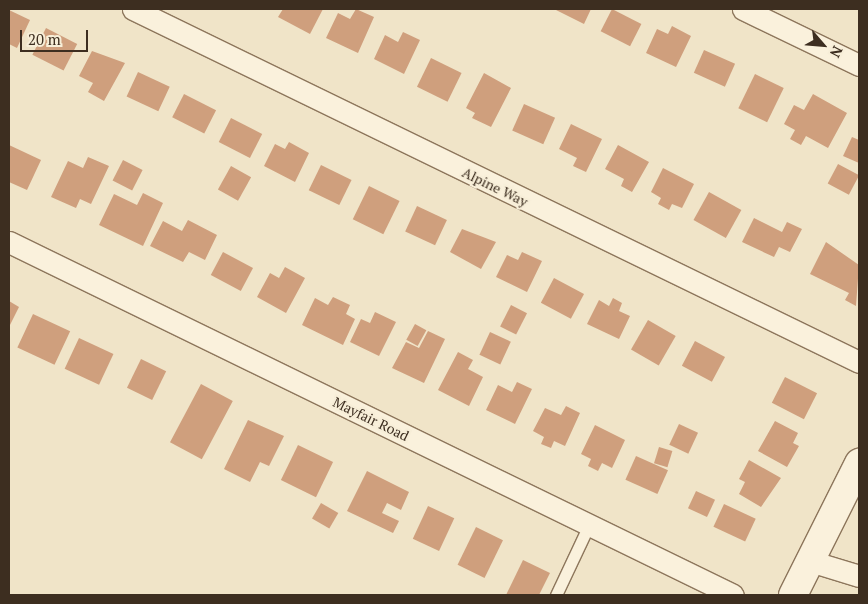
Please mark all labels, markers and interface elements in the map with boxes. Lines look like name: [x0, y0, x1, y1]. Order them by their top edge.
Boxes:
scale bar: [22, 20, 90, 52]
north arrow: [798, 20, 848, 70]
text: 20 m: [28, 29, 61, 49]
text: N: [826, 43, 848, 61]
street label: Alpine Way: [459, 164, 531, 210]
street label: Mayfair Road: [330, 393, 412, 445]

